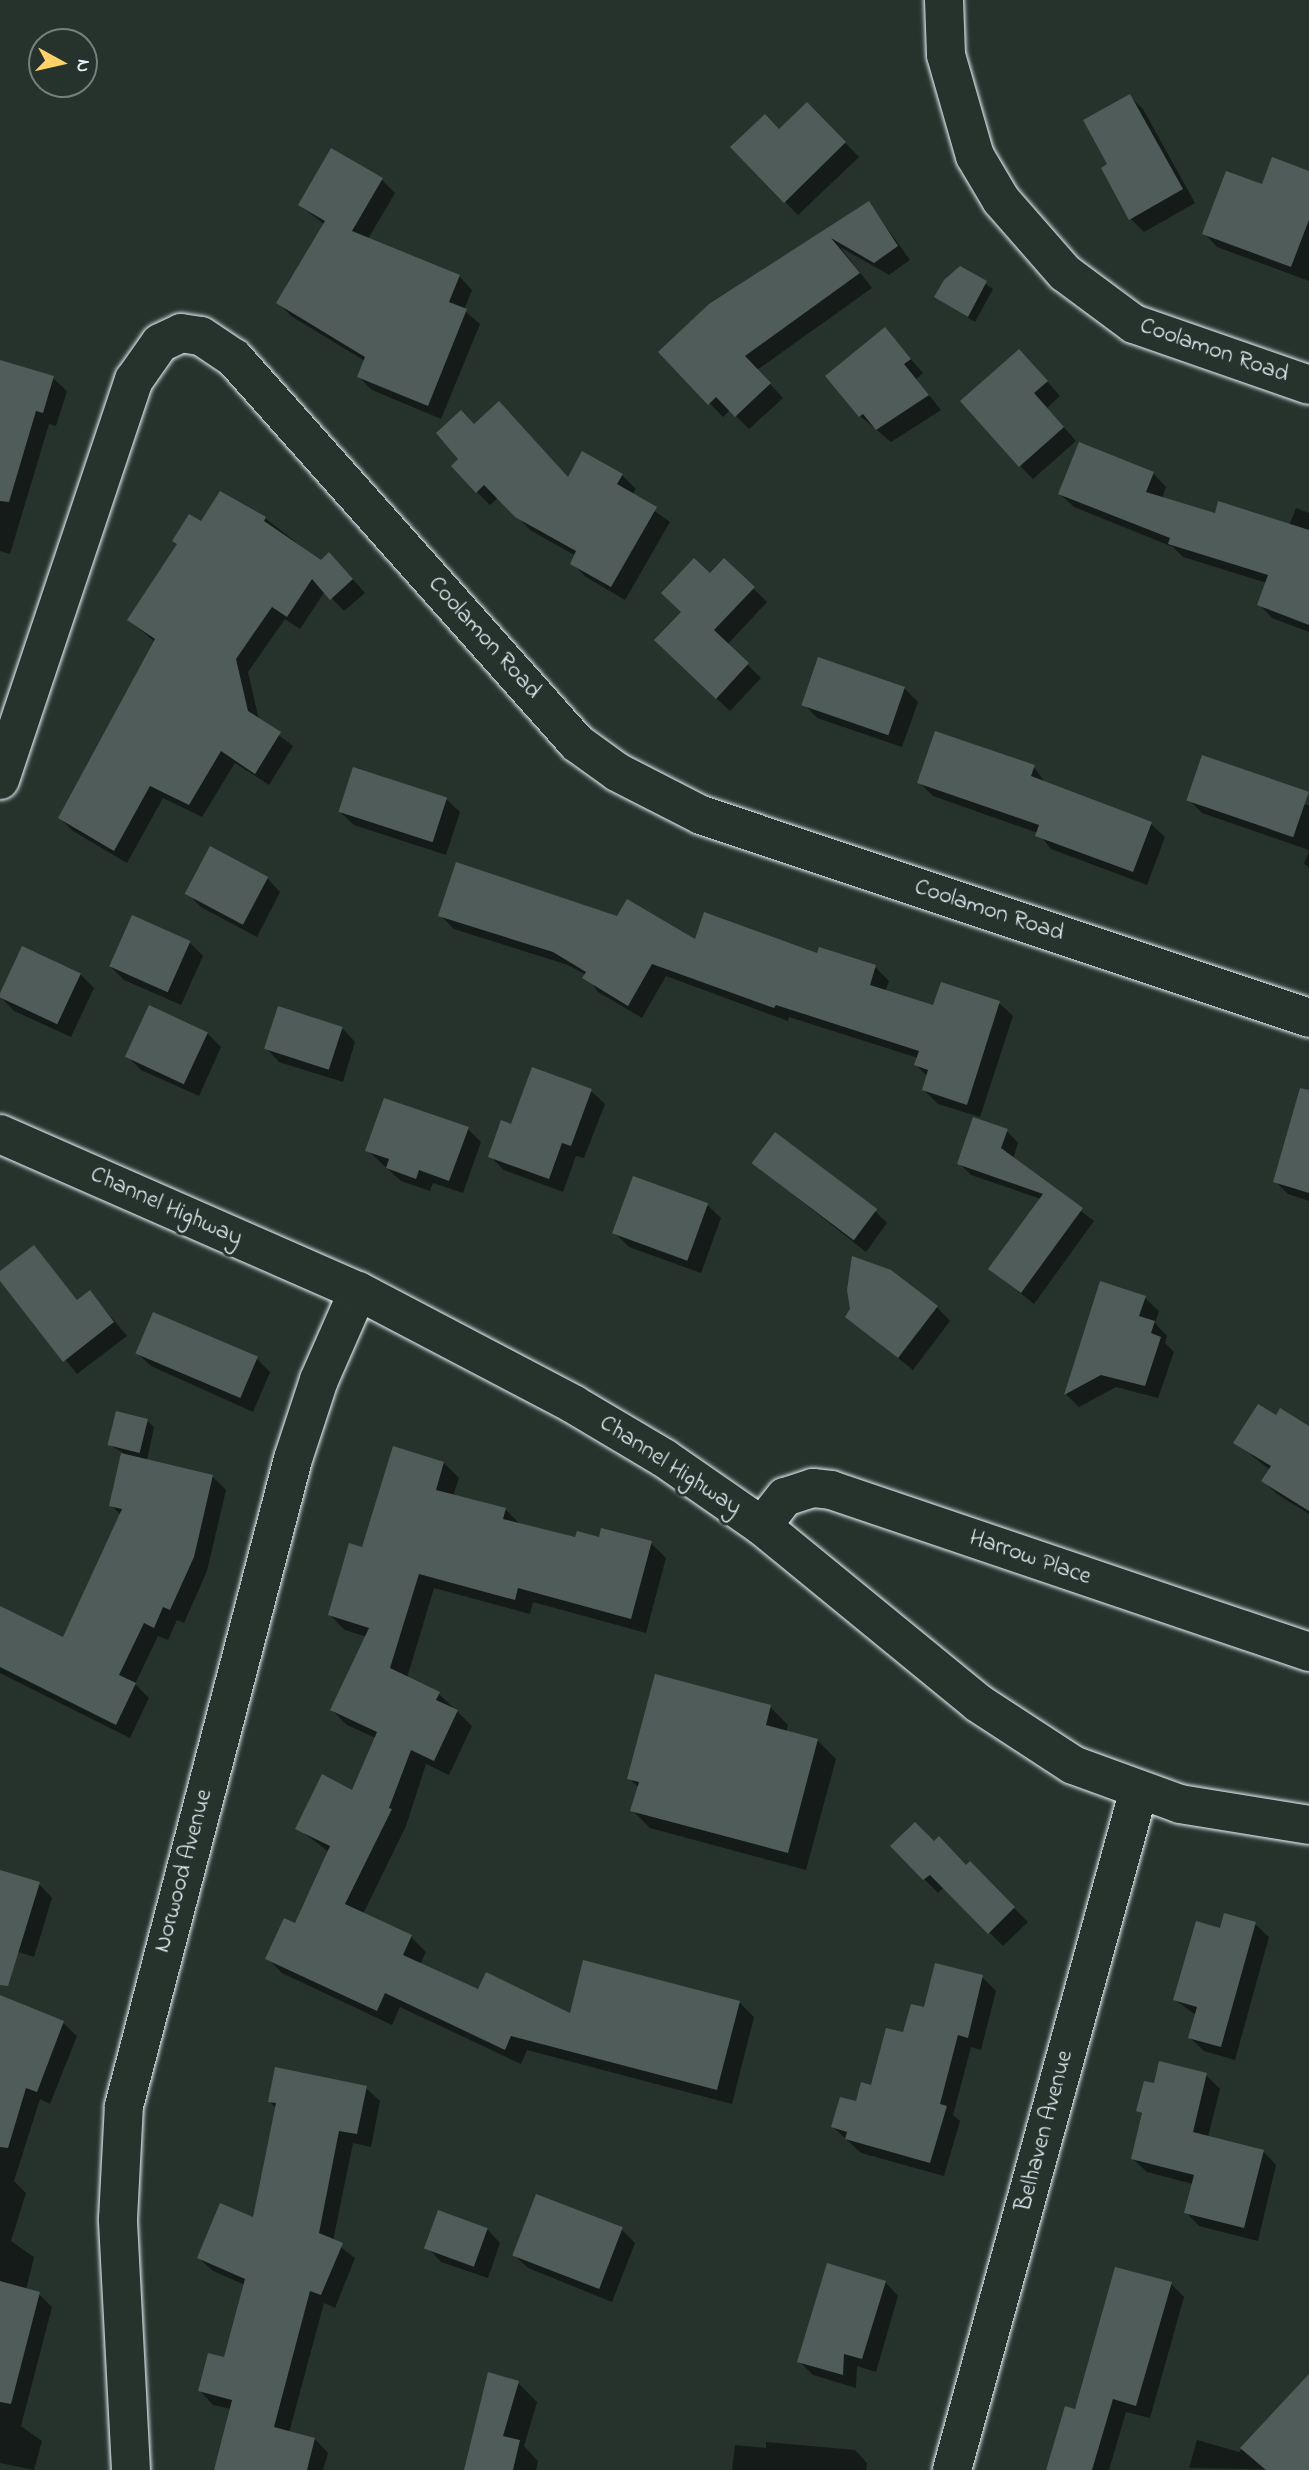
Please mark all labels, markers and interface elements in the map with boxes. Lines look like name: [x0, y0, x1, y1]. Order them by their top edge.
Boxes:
north arrow: [28, 28, 98, 98]
text: N: [68, 57, 97, 74]
street label: Coolamon Road: [1136, 312, 1292, 390]
street label: Coolamon Road: [421, 571, 547, 705]
street label: Coolamon Road: [911, 873, 1067, 949]
street label: Channel Highway: [85, 1161, 247, 1253]
street label: Channel Highway: [594, 1409, 746, 1523]
street label: Harrow Place: [965, 1524, 1095, 1592]
street label: Norwood Avenue: [148, 1786, 220, 1956]
street label: Belhaven Avenue: [1010, 2047, 1080, 2215]

